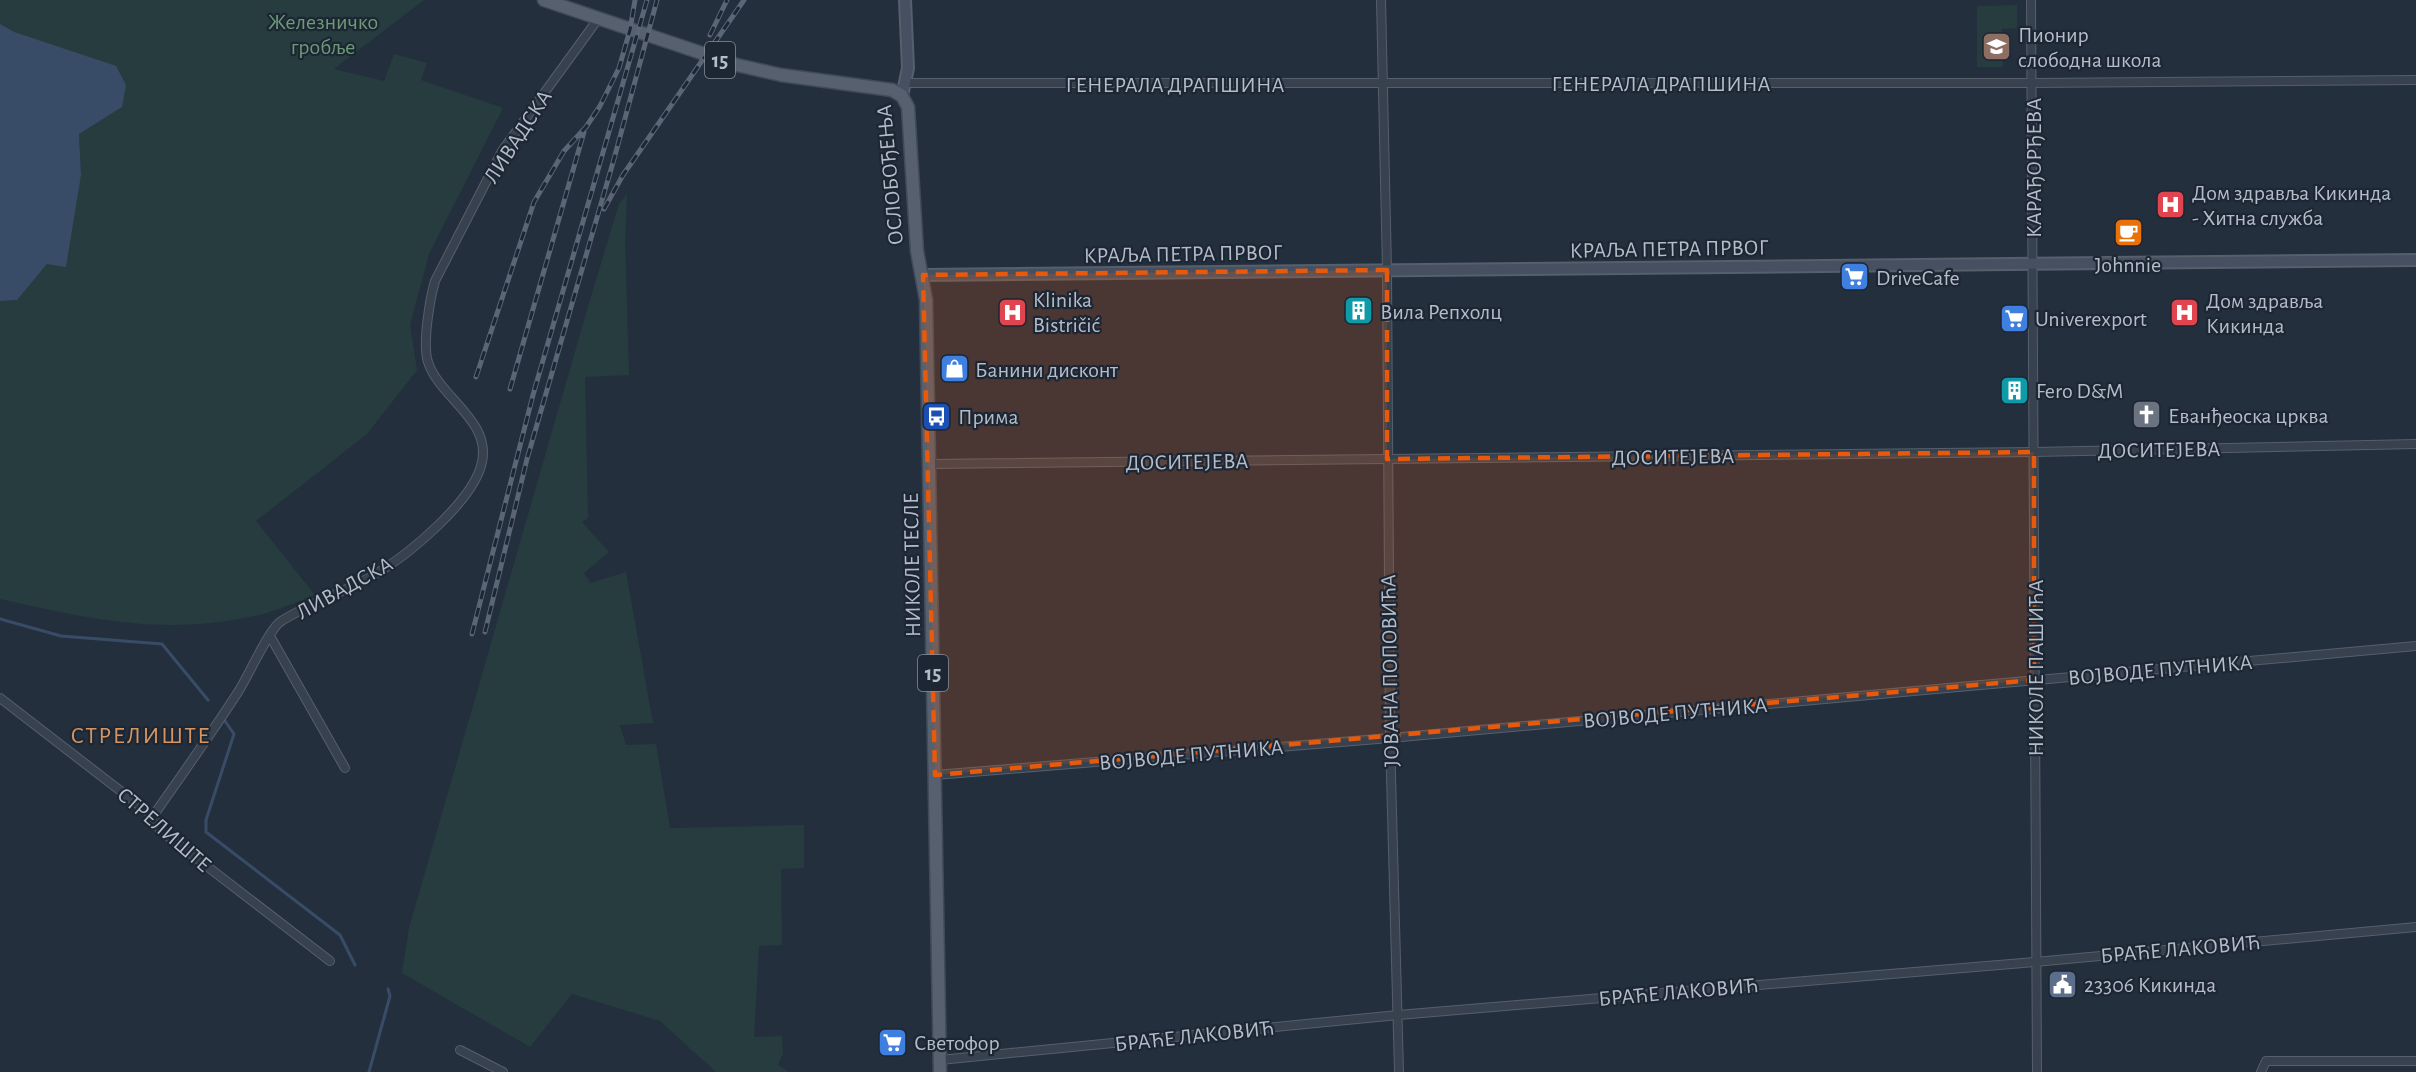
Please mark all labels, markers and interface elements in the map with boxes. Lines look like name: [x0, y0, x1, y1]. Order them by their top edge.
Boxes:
park label: Железничко гробље: [268, 11, 378, 58]
place label: Пионир слободна школа: [2018, 24, 2161, 71]
school or university icon: Пионир слободна школа: [1981, 31, 2013, 63]
road number: 15: [705, 42, 735, 78]
street label: ГЕНЕРАЛА ДРАПШИНА: [1552, 73, 1771, 95]
street label: ГЕНЕРАЛА ДРАПШИНА: [1066, 74, 1285, 96]
street label: ЛИВАДСКА: [480, 86, 556, 187]
street label: КАРАЂОРЂЕВА: [2023, 98, 2046, 238]
street label: ОСЛОБОЂЕЊА: [873, 104, 908, 246]
place label: Дом здравља Кикинда - Хитна служба: [2192, 182, 2391, 229]
hospital icon: Дом здравља Кикинда - Хитна служба: [2155, 189, 2187, 221]
cafe icon: Johnnie: [2112, 216, 2144, 248]
street label: КРАЉА ПЕТРА ПРВОГ: [1569, 236, 1769, 262]
street label: КРАЉА ПЕТРА ПРВОГ: [1083, 241, 1283, 267]
place label: Johnnie: [2095, 254, 2161, 276]
supermarket icon: DriveCafe: [1839, 261, 1871, 293]
place label: DriveCafe: [1876, 267, 1960, 289]
place label: Klinika Bistričić: [1033, 289, 1101, 336]
place label: Дом здравља Кикинда: [2206, 290, 2323, 337]
building icon: Вила Репхолц: [1343, 295, 1375, 327]
hospital icon: Klinika Bistričić: [996, 296, 1028, 328]
hospital icon: Дом здравља Кикинда: [2169, 297, 2201, 329]
place label: Вила Репхолц: [1380, 301, 1502, 323]
supermarket icon: Univerexport: [1998, 302, 2030, 334]
place label: Univerexport: [2035, 308, 2147, 330]
shop icon: Банини дисконт: [938, 353, 970, 385]
place label: Банини дисконт: [975, 359, 1119, 381]
building icon: Fero D&M: [1999, 374, 2031, 406]
place label: Fero D&M: [2036, 380, 2123, 402]
church icon: Еванђеоска црква: [2131, 399, 2163, 431]
bus stop icon: Прима: [921, 400, 953, 432]
place label: Еванђеоска црква: [2168, 405, 2329, 427]
place label: Прима: [958, 406, 1019, 428]
street label: ДОСИТЕЈЕВА: [2097, 438, 2221, 462]
street label: ДОСИТЕЈЕВА: [1611, 445, 1735, 469]
street label: ДОСИТЕЈЕВА: [1125, 450, 1249, 474]
street label: НИКОЛЕ ТЕСЛЕ: [900, 492, 924, 638]
street label: ЛИВАДСКА: [293, 553, 396, 623]
street label: ЈОВАНА ПОПОВИЋА: [1377, 574, 1403, 768]
street label: НИКОЛЕ ПАШИЋА: [2025, 580, 2047, 756]
street label: ВОЈВОДЕ ПУТНИКА: [2067, 651, 2253, 689]
road number: 15: [918, 655, 948, 691]
street label: ВОЈВОДЕ ПУТНИКА: [1582, 694, 1768, 732]
district label: СТРЕЛИШТЕ: [71, 724, 212, 748]
street label: ВОЈВОДЕ ПУТНИКА: [1098, 736, 1284, 774]
street label: СТРЕЛИШТЕ: [113, 783, 216, 876]
street label: БРАЋЕ ЛАКОВИЋ: [2099, 931, 2261, 967]
public building icon: 23306 Кикинда: [2047, 968, 2079, 1000]
street label: БРАЋЕ ЛАКОВИЋ: [1597, 974, 1759, 1010]
place label: 23306 Кикинда: [2084, 974, 2216, 996]
street label: БРАЋЕ ЛАКОВИЋ: [1113, 1017, 1275, 1055]
supermarket icon: Светофор: [877, 1026, 909, 1058]
place label: Светофор: [914, 1032, 1000, 1054]

